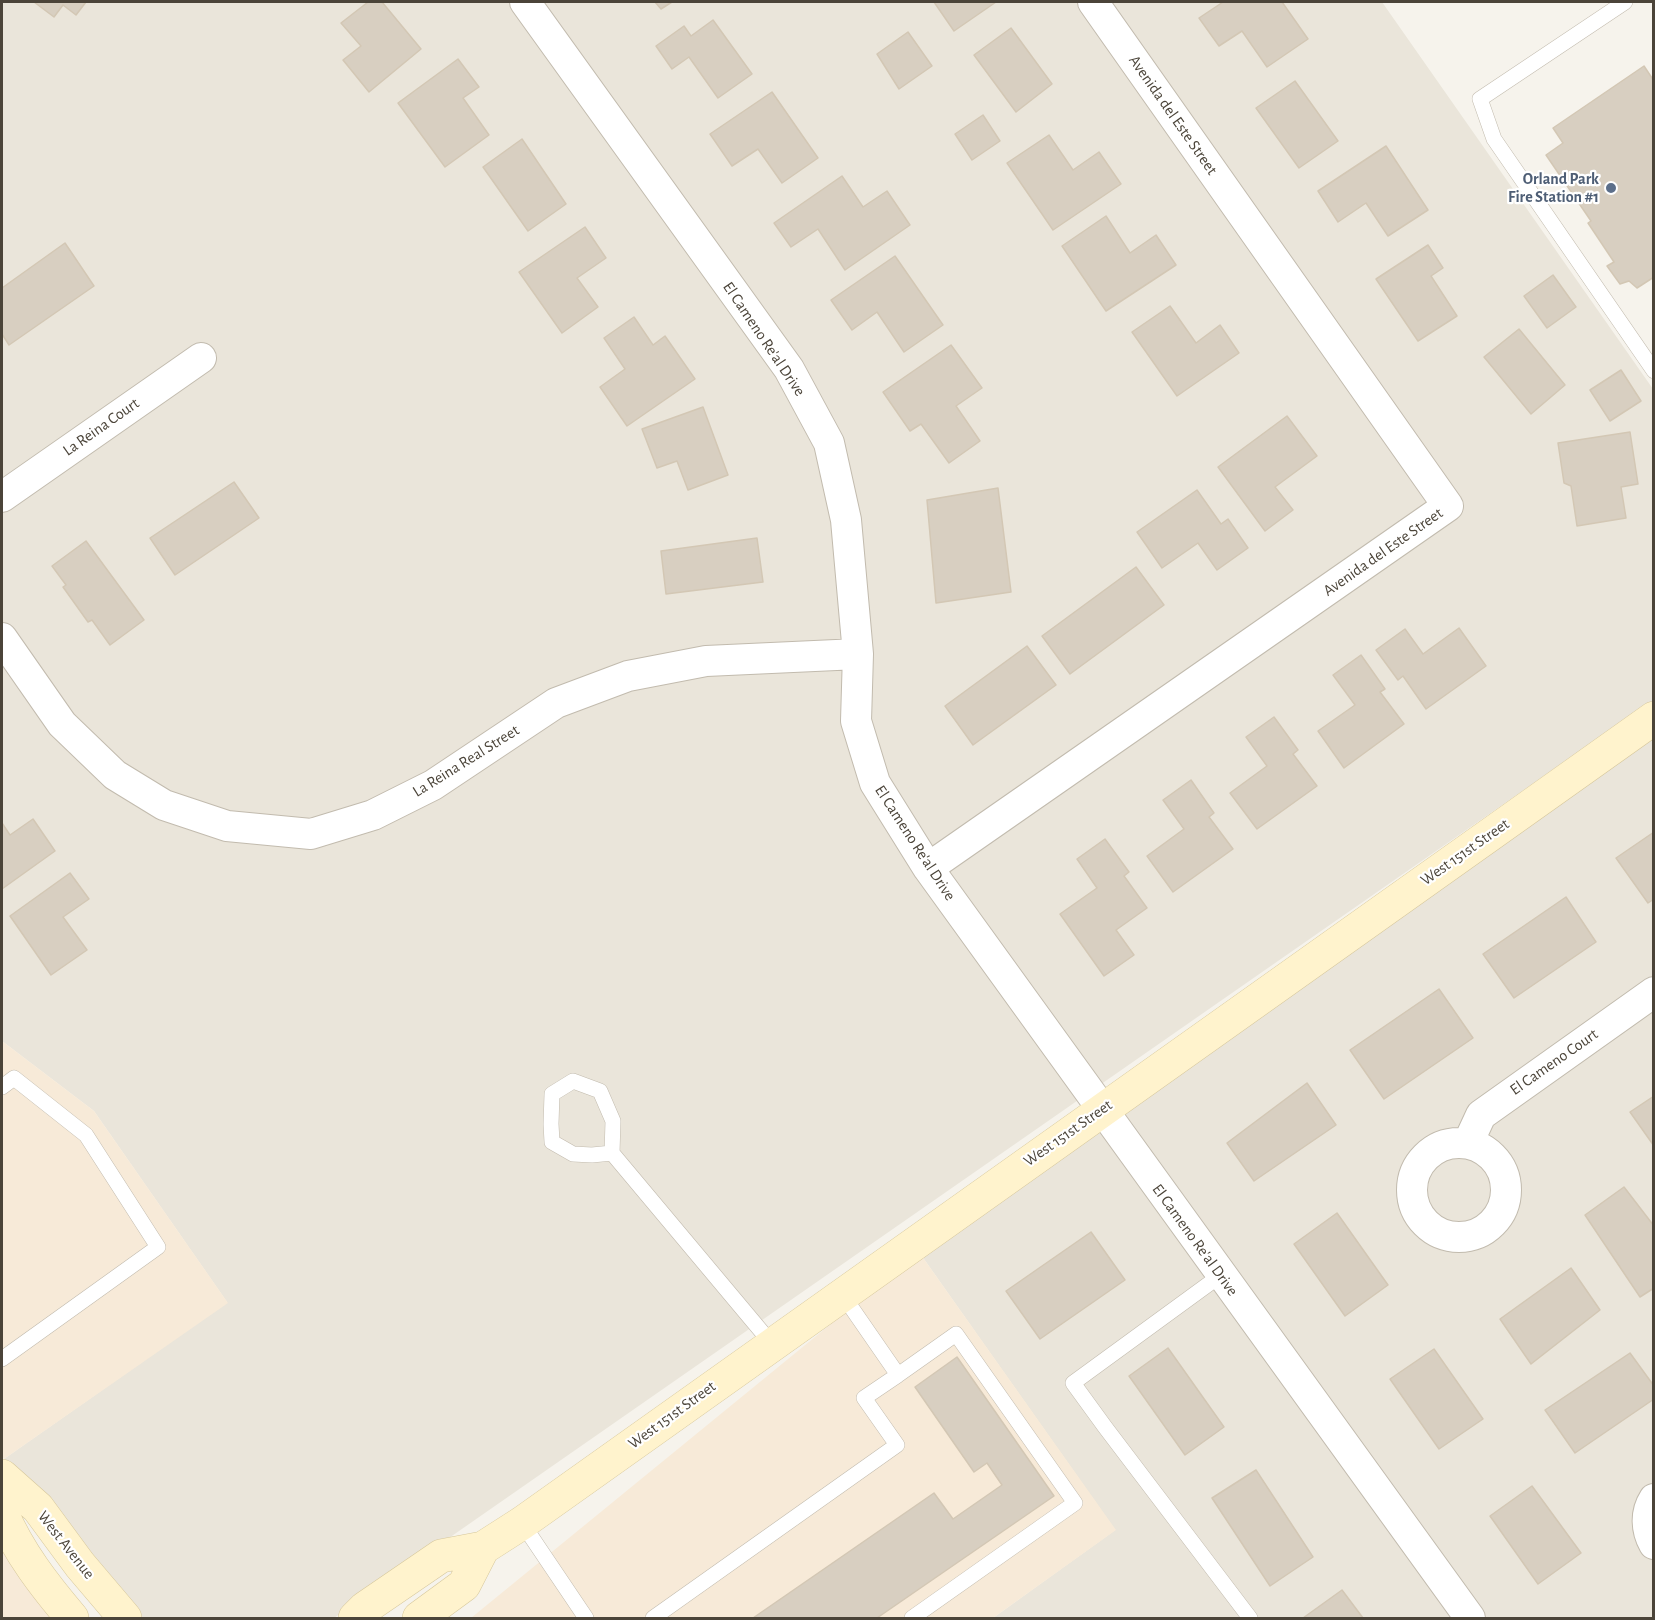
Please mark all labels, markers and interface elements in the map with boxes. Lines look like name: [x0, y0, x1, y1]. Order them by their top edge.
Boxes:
street label: Avenida del Este Street: [1124, 51, 1222, 179]
place label: Orland Park Fire Station #1: [1508, 169, 1599, 207]
marker: Orland Park Fire Station #1: [1604, 181, 1618, 195]
street label: El Cameno Re'al Drive: [719, 278, 809, 400]
street label: La Reina Court: [59, 394, 143, 460]
street label: Avenida del Este Street: [1319, 503, 1447, 601]
street label: La Reina Real Street: [409, 721, 523, 801]
street label: El Cameno Re'al Drive: [871, 782, 959, 904]
street label: West 151st Street: [1417, 814, 1513, 890]
street label: El Cameno Court: [1506, 1025, 1602, 1099]
street label: West 151st Street: [1020, 1095, 1116, 1171]
street label: El Cameno Re'al Drive: [1148, 1180, 1242, 1300]
street label: West 151st Street: [624, 1377, 720, 1453]
street label: West Avenue: [33, 1507, 99, 1583]

